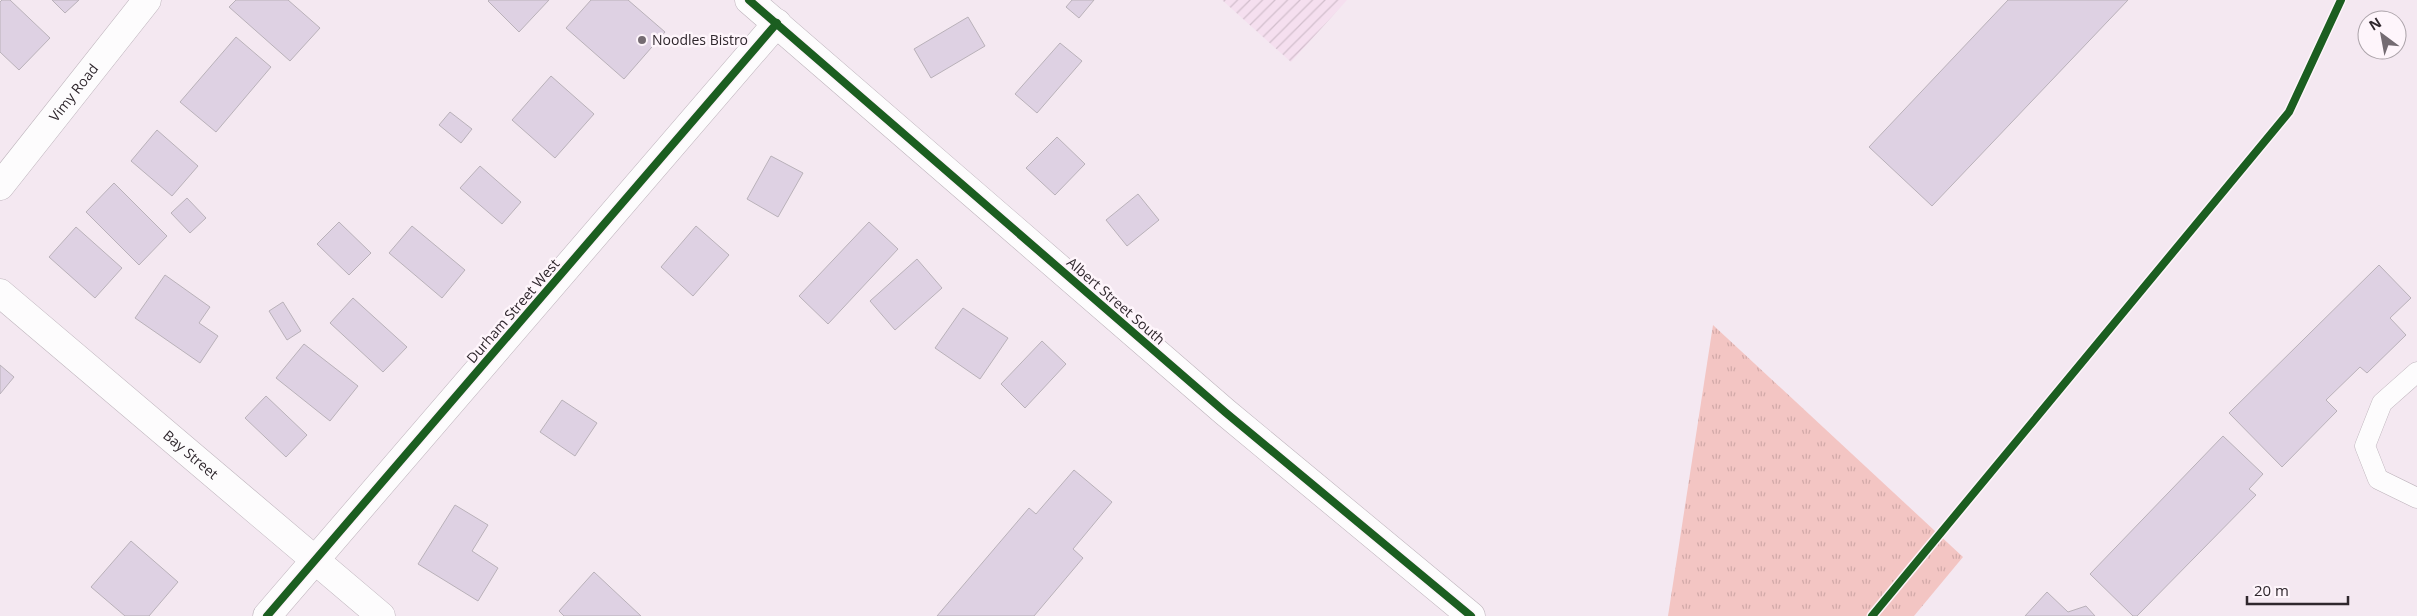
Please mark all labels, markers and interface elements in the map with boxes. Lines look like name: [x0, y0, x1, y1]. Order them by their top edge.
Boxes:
north arrow: [2357, 10, 2407, 60]
text: N: [2365, 12, 2385, 35]
place label: Noodles Bistro: [652, 30, 748, 49]
marker: Noodles Bistro: [636, 34, 648, 46]
street label: Vimy Road: [45, 59, 102, 125]
street label: Albert Street South: [1063, 253, 1169, 349]
street label: Durham Street West: [462, 254, 563, 367]
street label: Bay Street: [159, 425, 223, 483]
scale bar: [2247, 574, 2348, 606]
text: 20 m: [2254, 580, 2289, 600]

